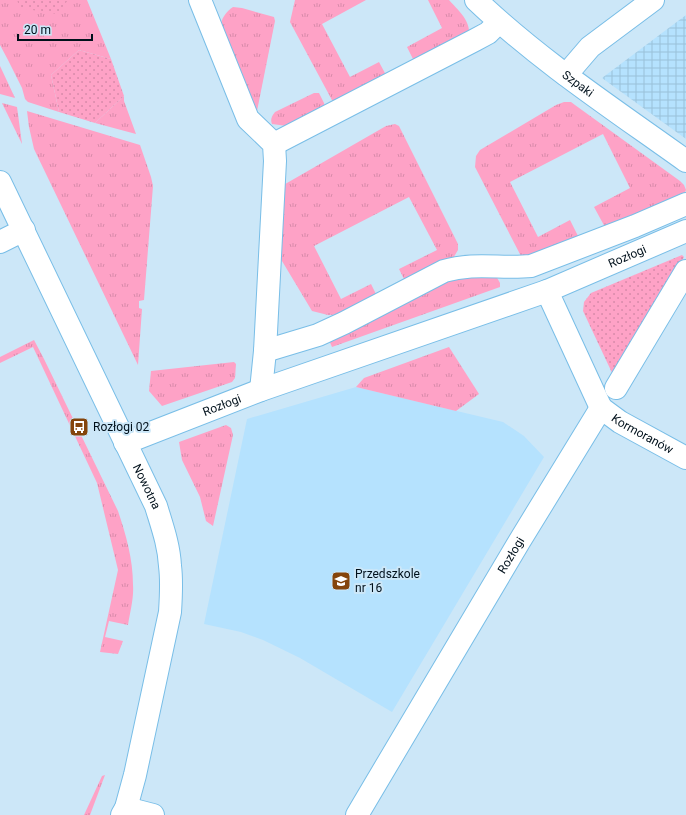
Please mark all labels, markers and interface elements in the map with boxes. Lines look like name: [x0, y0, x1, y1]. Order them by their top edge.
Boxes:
scale bar: [18, 16, 92, 42]
text: 20 m: [24, 23, 51, 37]
street label: Szpaki: [559, 68, 596, 100]
street label: Rozłogi: [606, 242, 648, 271]
street label: Rozłogi: [201, 391, 243, 419]
street label: Kormoranów: [609, 411, 676, 457]
bus stop icon: Rozłogi 02: [68, 416, 90, 438]
place label: Rozłogi 02: [93, 420, 150, 434]
street label: Nowotna: [130, 462, 163, 511]
street label: Rozłogi: [495, 534, 527, 576]
place label: Przedszkole nr 16: [355, 567, 420, 595]
school or university icon: Przedszkole nr 16: [330, 570, 352, 592]

